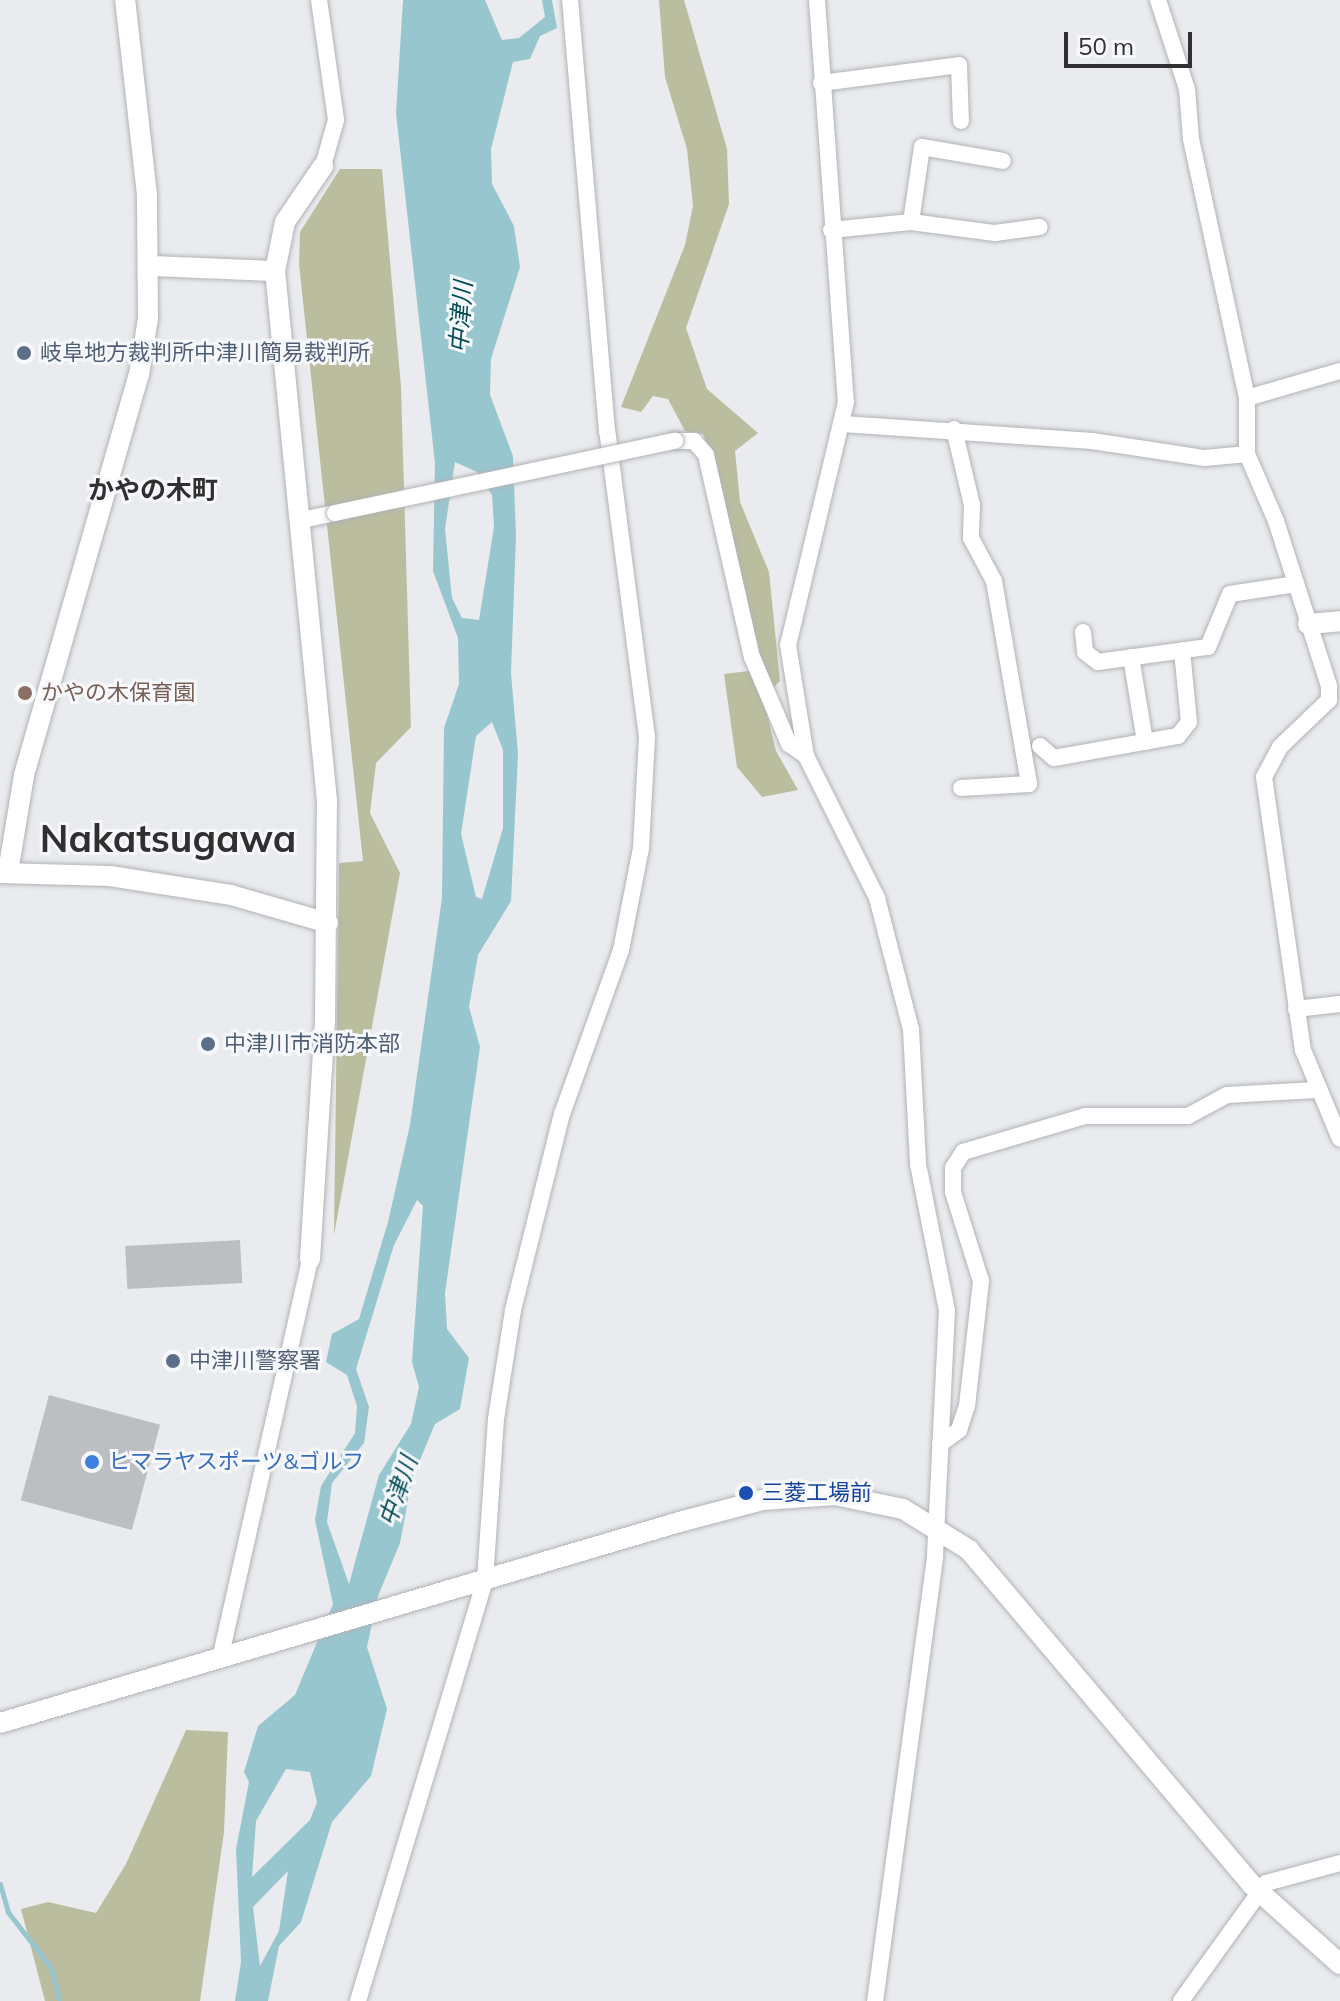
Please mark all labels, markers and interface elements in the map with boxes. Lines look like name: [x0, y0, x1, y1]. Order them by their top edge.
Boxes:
scale bar: [1068, 16, 1196, 66]
text: 50 m: [1078, 31, 1134, 61]
water label: 中津川: [444, 280, 478, 354]
place label: 岐阜地方裁判所中津川簡易裁判所: [40, 340, 370, 366]
marker: 岐阜地方裁判所中津川簡易裁判所: [15, 344, 33, 362]
district label: かやの木町: [88, 474, 218, 506]
place label: かやの木保育園: [41, 680, 195, 706]
marker: かやの木保育園: [16, 684, 34, 702]
district label: Nakatsugawa: [40, 816, 296, 862]
place label: 中津川市消防本部: [224, 1031, 400, 1057]
marker: 中津川市消防本部: [199, 1035, 217, 1053]
place label: 中津川警察署: [189, 1348, 321, 1374]
marker: 中津川警察署: [164, 1352, 182, 1370]
place label: ヒマラヤスポーツ&ゴルフ: [108, 1449, 365, 1475]
water label: 中津川: [373, 1452, 423, 1530]
marker: ヒマラヤスポーツ&ゴルフ: [83, 1453, 101, 1471]
place label: 三菱工場前: [762, 1480, 872, 1506]
marker: 三菱工場前: [737, 1484, 755, 1502]

